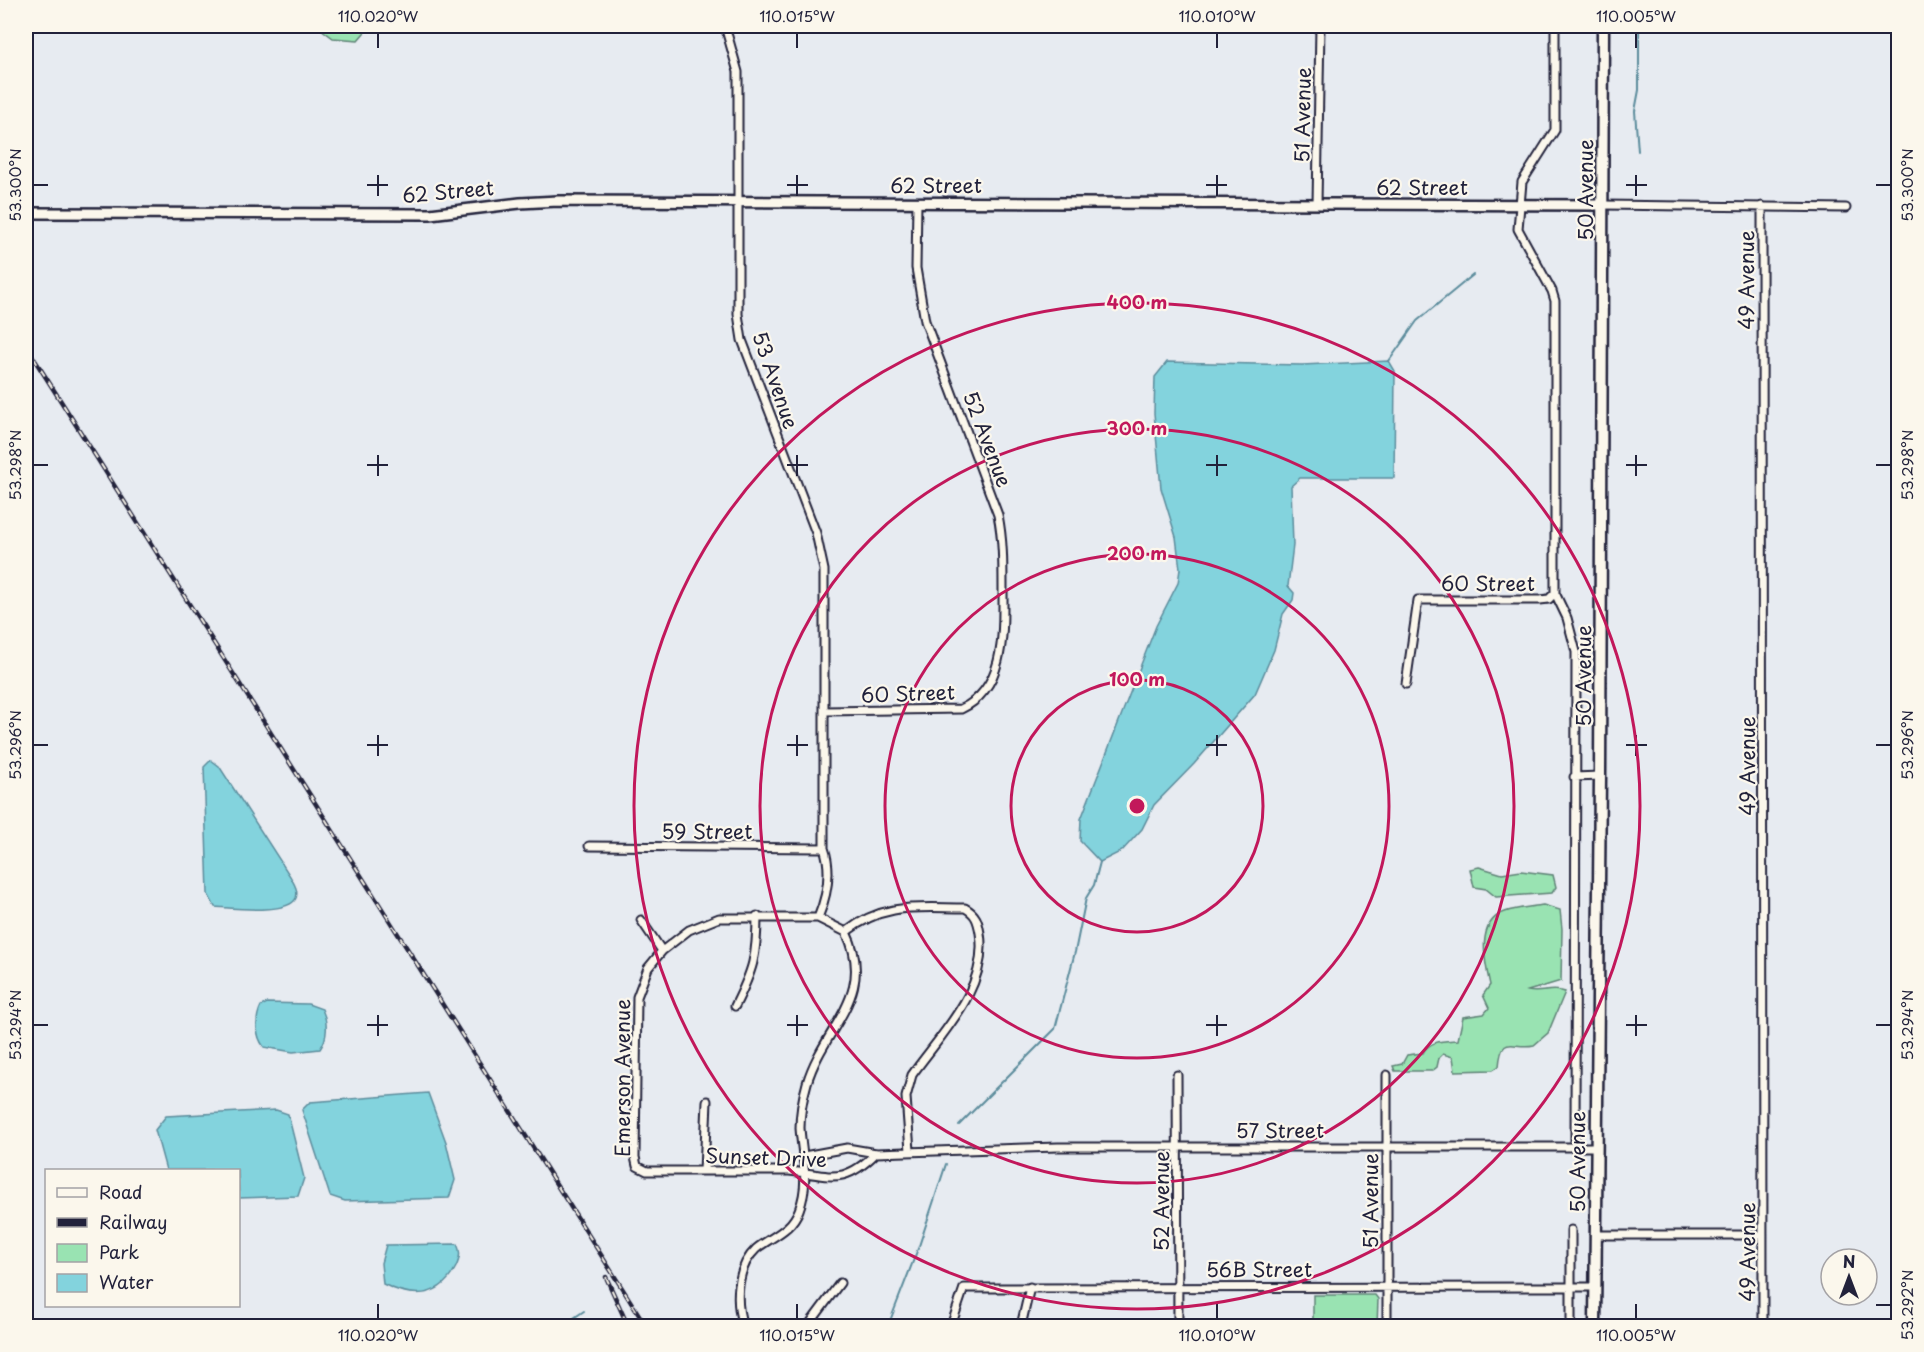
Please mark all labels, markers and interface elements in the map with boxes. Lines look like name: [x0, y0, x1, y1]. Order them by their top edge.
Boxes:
text: 110.020°W: [338, 4, 419, 27]
text: 110.015°W: [759, 4, 835, 27]
text: 110.010°W: [1178, 4, 1256, 27]
text: 110.005°W: [1596, 4, 1677, 27]
street label: 51 Avenue: [1286, 67, 1318, 163]
street label: 50 Avenue: [1570, 139, 1600, 241]
text: 53.300°N: [3, 148, 26, 222]
text: 53.300°N: [1895, 148, 1918, 222]
street label: 62 Street: [890, 170, 982, 200]
street label: 62 Street: [401, 172, 495, 210]
street label: 62 Street: [1376, 172, 1468, 202]
street label: 49 Avenue: [1731, 230, 1761, 330]
text: 400 m: [1107, 288, 1167, 315]
street label: 53 Avenue: [745, 327, 807, 433]
street label: 52 Avenue: [956, 387, 1020, 491]
text: 300 m: [1107, 414, 1167, 441]
text: 53.298°N: [3, 430, 26, 500]
text: 53.298°N: [1895, 430, 1918, 500]
text: 200 m: [1107, 539, 1167, 566]
street label: 60 Street: [1441, 568, 1535, 598]
street label: 50 Avenue: [1568, 625, 1598, 727]
text: 100 m: [1109, 665, 1165, 692]
street label: 60 Street: [861, 676, 955, 710]
text: 53.296°N: [3, 710, 26, 780]
text: 53.296°N: [1895, 710, 1918, 780]
street label: 49 Avenue: [1732, 716, 1762, 816]
centre of rings: [1127, 796, 1147, 816]
street label: 59 Street: [662, 816, 752, 846]
text: 53.294°N: [3, 990, 26, 1060]
text: 53.294°N: [1895, 990, 1918, 1060]
street label: Emerson Avenue: [607, 999, 637, 1157]
street label: 50 Avenue: [1562, 1111, 1592, 1213]
street label: 57 Street: [1236, 1115, 1324, 1145]
street label: Sunset Drive: [705, 1140, 828, 1174]
street label: 52 Avenue: [1146, 1151, 1176, 1251]
street label: 51 Avenue: [1355, 1153, 1385, 1249]
legend: [45, 1169, 240, 1307]
text: Road: [99, 1178, 143, 1205]
street label: 49 Avenue: [1732, 1202, 1762, 1302]
text: Railway: [99, 1208, 167, 1235]
text: Park: [99, 1238, 139, 1265]
north arrow: [1819, 1247, 1879, 1307]
text: N: [1843, 1249, 1855, 1273]
street label: 56B Street: [1206, 1254, 1312, 1284]
text: Water: [99, 1268, 154, 1295]
text: 53.292°N: [1895, 1269, 1918, 1341]
text: 110.020°W: [338, 1323, 419, 1346]
text: 110.015°W: [759, 1323, 835, 1346]
text: 110.010°W: [1178, 1323, 1256, 1346]
text: 110.005°W: [1596, 1323, 1677, 1346]

